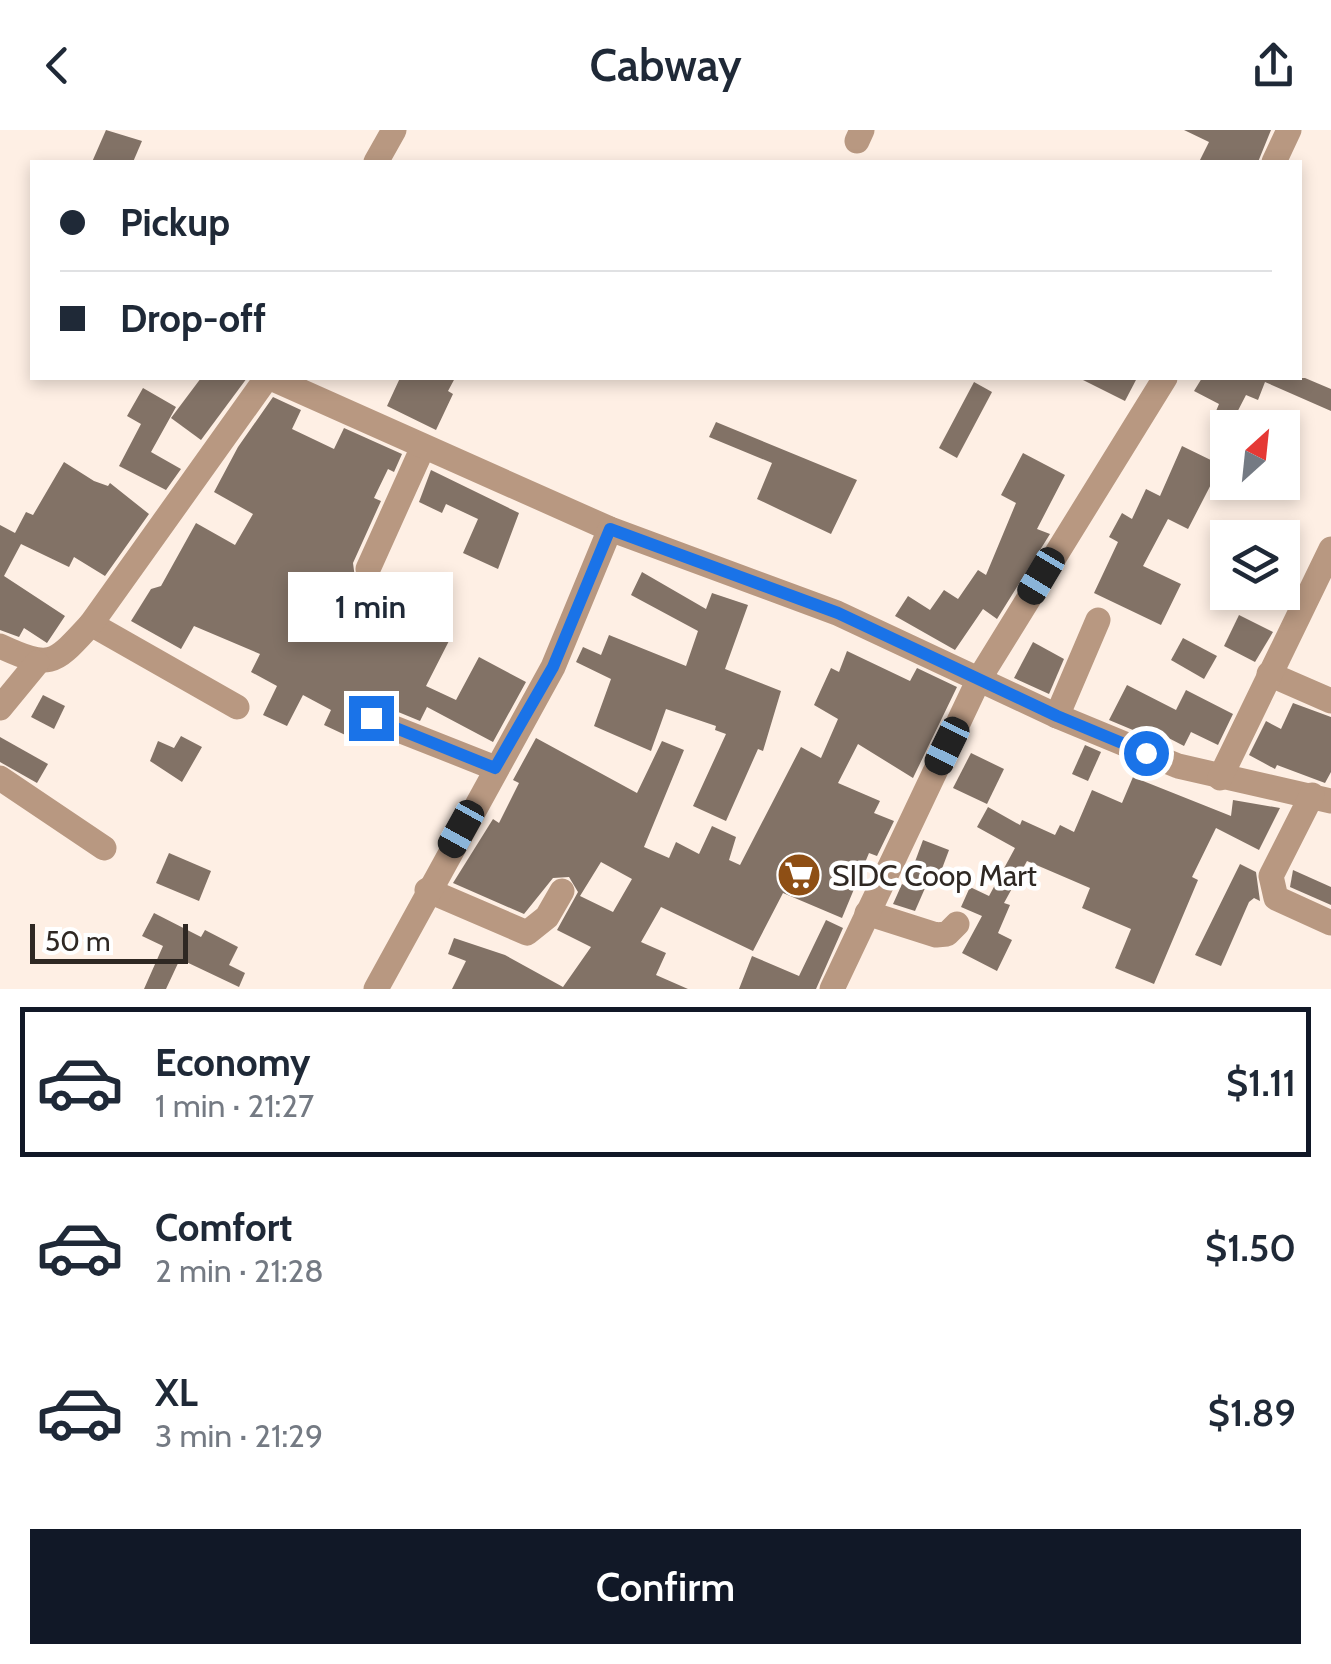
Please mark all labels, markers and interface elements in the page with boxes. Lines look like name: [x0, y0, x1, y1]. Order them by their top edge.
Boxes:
icon: back: [30, 38, 85, 93]
text: Cabway: [589, 38, 742, 92]
icon: share: [1246, 38, 1301, 93]
text: Pickup: [120, 199, 230, 246]
text: Drop-off: [120, 295, 266, 342]
north arrow: [1210, 410, 1300, 500]
map controls: [1210, 410, 1300, 610]
button: layers: [1210, 520, 1300, 610]
car: [1013, 543, 1069, 609]
callout: 1 min: [288, 573, 454, 643]
text: 1 min: [335, 587, 406, 626]
route end: [349, 696, 394, 741]
car: [920, 712, 974, 780]
route start: [1124, 731, 1169, 776]
car: [433, 795, 489, 863]
supermarket icon: SIDC Coop Mart: [776, 852, 822, 898]
place label: SIDC Coop Mart: [832, 857, 1037, 894]
scale bar: [30, 919, 188, 964]
text: 50 m: [45, 924, 111, 958]
icon: car: [35, 1037, 125, 1127]
text: Economy: [155, 1039, 310, 1086]
text: $1.11: [1226, 1059, 1296, 1106]
text: 1 min · 21:27: [155, 1086, 314, 1125]
icon: car: [35, 1202, 125, 1292]
text: Comfort: [155, 1204, 292, 1251]
text: $1.50: [1205, 1224, 1296, 1271]
text: 2 min · 21:28: [155, 1251, 324, 1290]
icon: car: [35, 1367, 125, 1457]
text: XL: [155, 1369, 198, 1416]
text: $1.89: [1208, 1389, 1296, 1436]
text: 3 min · 21:29: [155, 1416, 323, 1455]
button: Confirm: [30, 1529, 1301, 1644]

